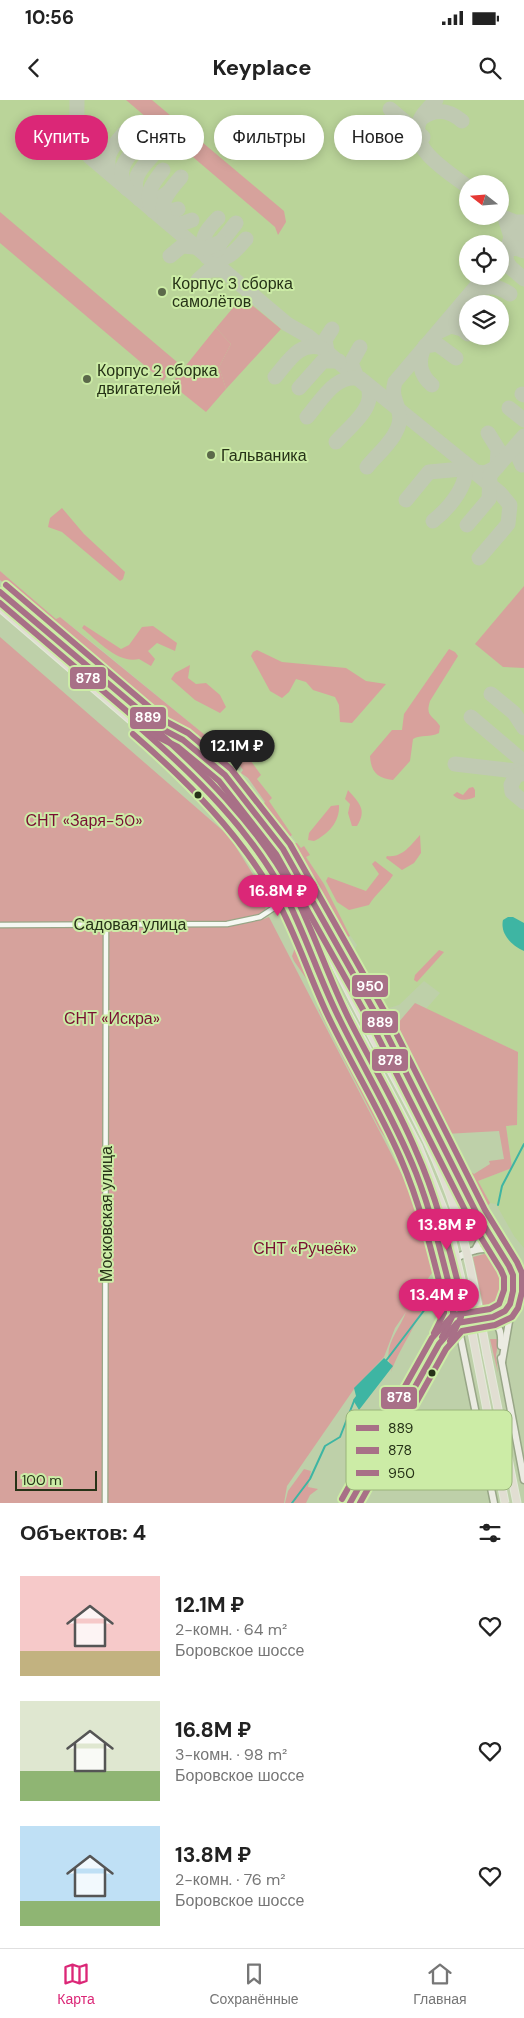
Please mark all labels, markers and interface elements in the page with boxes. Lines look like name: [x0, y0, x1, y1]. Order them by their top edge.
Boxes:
text: 10:56: [25, 5, 74, 30]
text: Keyplace: [212, 53, 312, 82]
icon: back: [20, 54, 48, 82]
icon: search: [476, 54, 504, 82]
chip: Купить: [15, 115, 108, 160]
chip: Снять: [118, 115, 204, 160]
chip: Фильтры: [214, 115, 324, 160]
chip: Новое: [334, 115, 422, 160]
north arrow: [459, 175, 509, 225]
map controls: [459, 175, 509, 345]
button: locate: [459, 235, 509, 285]
place label: Корпус 3 сборка самолётов: [172, 273, 293, 312]
marker: Корпус 3 сборка самолётов: [156, 286, 168, 298]
button: layers: [459, 295, 509, 345]
place label: Корпус 2 сборка двигателей: [97, 360, 218, 399]
marker: Корпус 2 сборка двигателей: [81, 373, 93, 385]
place label: Гальваника: [221, 445, 307, 466]
marker: Гальваника: [205, 449, 217, 461]
line badge: 878: [69, 666, 107, 690]
text: 878: [76, 669, 101, 687]
line badge: 889: [129, 706, 167, 730]
text: 889: [135, 708, 161, 726]
pin: 12.1M ₽: [191, 730, 283, 772]
text: 12.1M ₽: [211, 735, 263, 756]
unlabelled marker: [193, 790, 203, 800]
park label: СНТ «Заря-50»: [26, 810, 142, 831]
pin: 16.8M ₽: [232, 874, 324, 917]
text: 16.8M ₽: [249, 880, 307, 901]
street label: Садовая улица: [74, 914, 187, 935]
line badge: 950: [351, 974, 389, 998]
text: 950: [356, 977, 384, 995]
park label: СНТ «Искра»: [64, 1008, 160, 1029]
line badge: 889: [361, 1010, 399, 1034]
text: 889: [367, 1013, 393, 1031]
line badge: 878: [371, 1048, 409, 1072]
text: 878: [378, 1051, 403, 1069]
street label: Московская улица: [96, 1146, 117, 1282]
pin: 13.8M ₽: [401, 1208, 493, 1251]
text: 13.8M ₽: [418, 1214, 476, 1235]
park label: СНТ «Ручеёк»: [253, 1238, 357, 1259]
pin: 13.4M ₽: [393, 1278, 485, 1321]
text: 13.4M ₽: [410, 1284, 468, 1305]
unlabelled marker: [427, 1368, 437, 1378]
line badge: 878: [380, 1386, 418, 1410]
text: 878: [387, 1388, 412, 1406]
legend: [346, 1410, 512, 1490]
text: 889: [388, 1419, 414, 1437]
text: 878: [388, 1441, 412, 1459]
text: 950: [388, 1464, 415, 1482]
scale bar: [15, 1468, 98, 1491]
text: 100 m: [22, 1471, 62, 1489]
text: Объектов: 4: [20, 1519, 146, 1547]
icon: filters: [476, 1519, 504, 1547]
text: 12.1M ₽: [175, 1591, 244, 1619]
icon: home: [60, 1596, 120, 1656]
icon: heart: [476, 1612, 504, 1640]
text: 2-комн. · 64 m²: [175, 1619, 287, 1640]
text: Боровское шоссе: [175, 1640, 304, 1661]
text: 16.8M ₽: [175, 1716, 251, 1744]
icon: home: [60, 1721, 120, 1781]
icon: heart: [476, 1737, 504, 1765]
text: 3-комн. · 98 m²: [175, 1744, 287, 1765]
text: Боровское шоссе: [175, 1765, 304, 1786]
text: 13.8M ₽: [175, 1841, 251, 1869]
icon: home: [60, 1846, 120, 1906]
icon: heart: [476, 1862, 504, 1890]
text: 2-комн. · 76 m²: [175, 1869, 286, 1890]
text: Боровское шоссе: [175, 1890, 304, 1911]
tab: Карта: [57, 1960, 95, 2008]
tab: Сохранённые: [210, 1960, 299, 2008]
tab: Главная: [413, 1960, 467, 2008]

